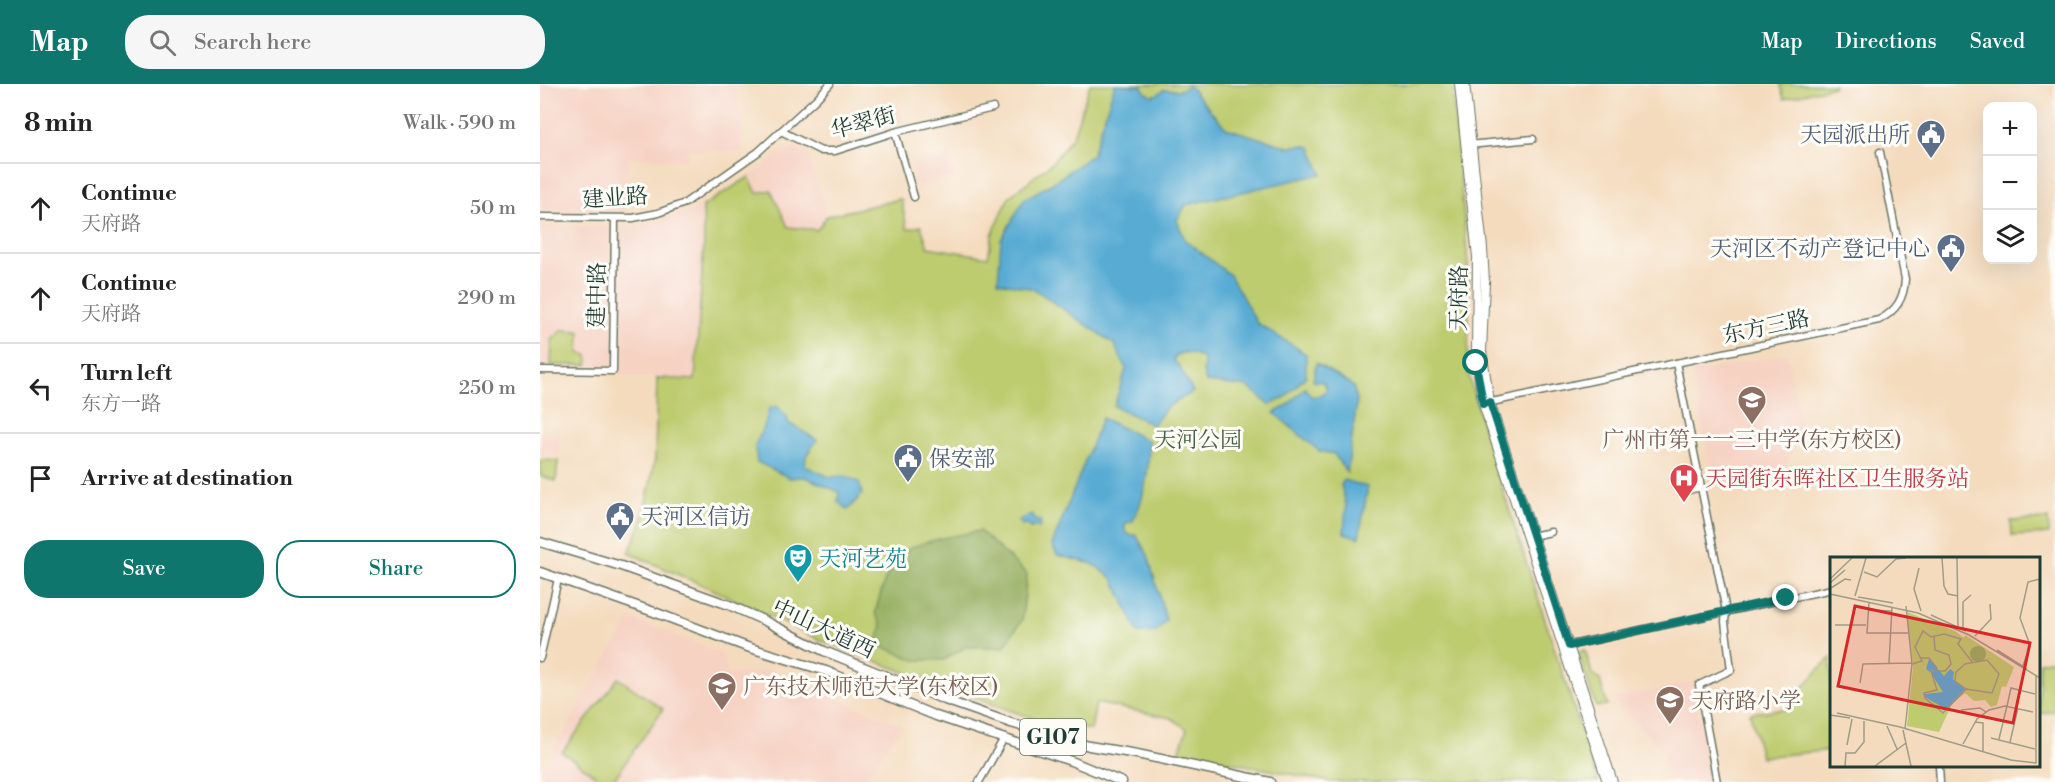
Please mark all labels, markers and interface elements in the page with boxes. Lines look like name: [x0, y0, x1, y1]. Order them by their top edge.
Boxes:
search box: [125, 15, 545, 69]
text: Map: [30, 25, 89, 60]
icon: search: [146, 26, 179, 59]
text: Search here: [194, 29, 311, 56]
text: Map: [1761, 29, 1803, 55]
text: Directions: [1836, 29, 1937, 55]
text: Saved: [1970, 29, 2025, 55]
street label: 华翠街: [828, 102, 899, 145]
map controls: [1983, 102, 2037, 264]
button: +: [1983, 102, 2037, 156]
text: 8 min: [24, 107, 93, 139]
text: Walk · 590 m: [403, 111, 516, 136]
public building icon: 天园派出所: [1915, 118, 1947, 160]
place label: 天园派出所: [1800, 122, 1910, 149]
button: −: [1983, 156, 2037, 210]
text: Continue: [81, 180, 177, 207]
street label: 建业路: [581, 183, 649, 214]
icon: ahead: [24, 192, 57, 225]
text: 50 m: [470, 196, 516, 221]
button: layers: [1983, 210, 2037, 264]
text: 天府路: [81, 212, 141, 237]
public building icon: 天河区不动产登记中心: [1935, 232, 1967, 274]
place label: 天河区不动产登记中心: [1710, 236, 1930, 263]
street label: 建中路: [583, 262, 612, 328]
street label: 天府路: [1445, 265, 1474, 331]
text: Continue: [81, 270, 177, 297]
icon: ahead: [24, 282, 57, 315]
text: 290 m: [458, 286, 516, 311]
text: 天府路: [81, 302, 141, 327]
street label: 东方三路: [1720, 305, 1812, 350]
route start: [1462, 349, 1488, 375]
text: Turn left: [81, 360, 172, 387]
icon: left: [24, 372, 57, 405]
text: 250 m: [459, 376, 516, 401]
school or university icon: 广州市第一一三中学(东方校区): [1736, 384, 1768, 426]
text: 东方一路: [81, 392, 161, 417]
park label: 天河公园: [1154, 427, 1242, 454]
place label: 广州市第一一三中学(东方校区): [1602, 427, 1902, 454]
public building icon: 保安部: [892, 442, 924, 484]
place label: 保安部: [929, 446, 995, 473]
icon: arrive: [24, 462, 57, 495]
hospital icon: 天园街东晖社区卫生服务站: [1668, 462, 1700, 504]
text: Arrive at destination: [81, 465, 293, 492]
place label: 天园街东晖社区卫生服务站: [1705, 466, 1969, 493]
public building icon: 天河区信访: [604, 500, 636, 542]
place label: 天河区信访: [641, 504, 751, 531]
button: Save: [24, 540, 264, 598]
button: Share: [276, 540, 516, 598]
theatre icon: 天河艺苑: [782, 542, 814, 584]
place label: 天河艺苑: [819, 546, 907, 573]
inset map: [1830, 557, 2040, 767]
route end: [1772, 584, 1798, 610]
street label: 中山大道西: [768, 594, 879, 665]
school or university icon: 广东技术师范大学(东校区): [706, 670, 738, 712]
place label: 广东技术师范大学(东校区): [743, 674, 999, 701]
school or university icon: 天府路小学: [1654, 684, 1686, 726]
place label: 天府路小学: [1691, 688, 1801, 715]
road number: G107: [1020, 719, 1086, 755]

